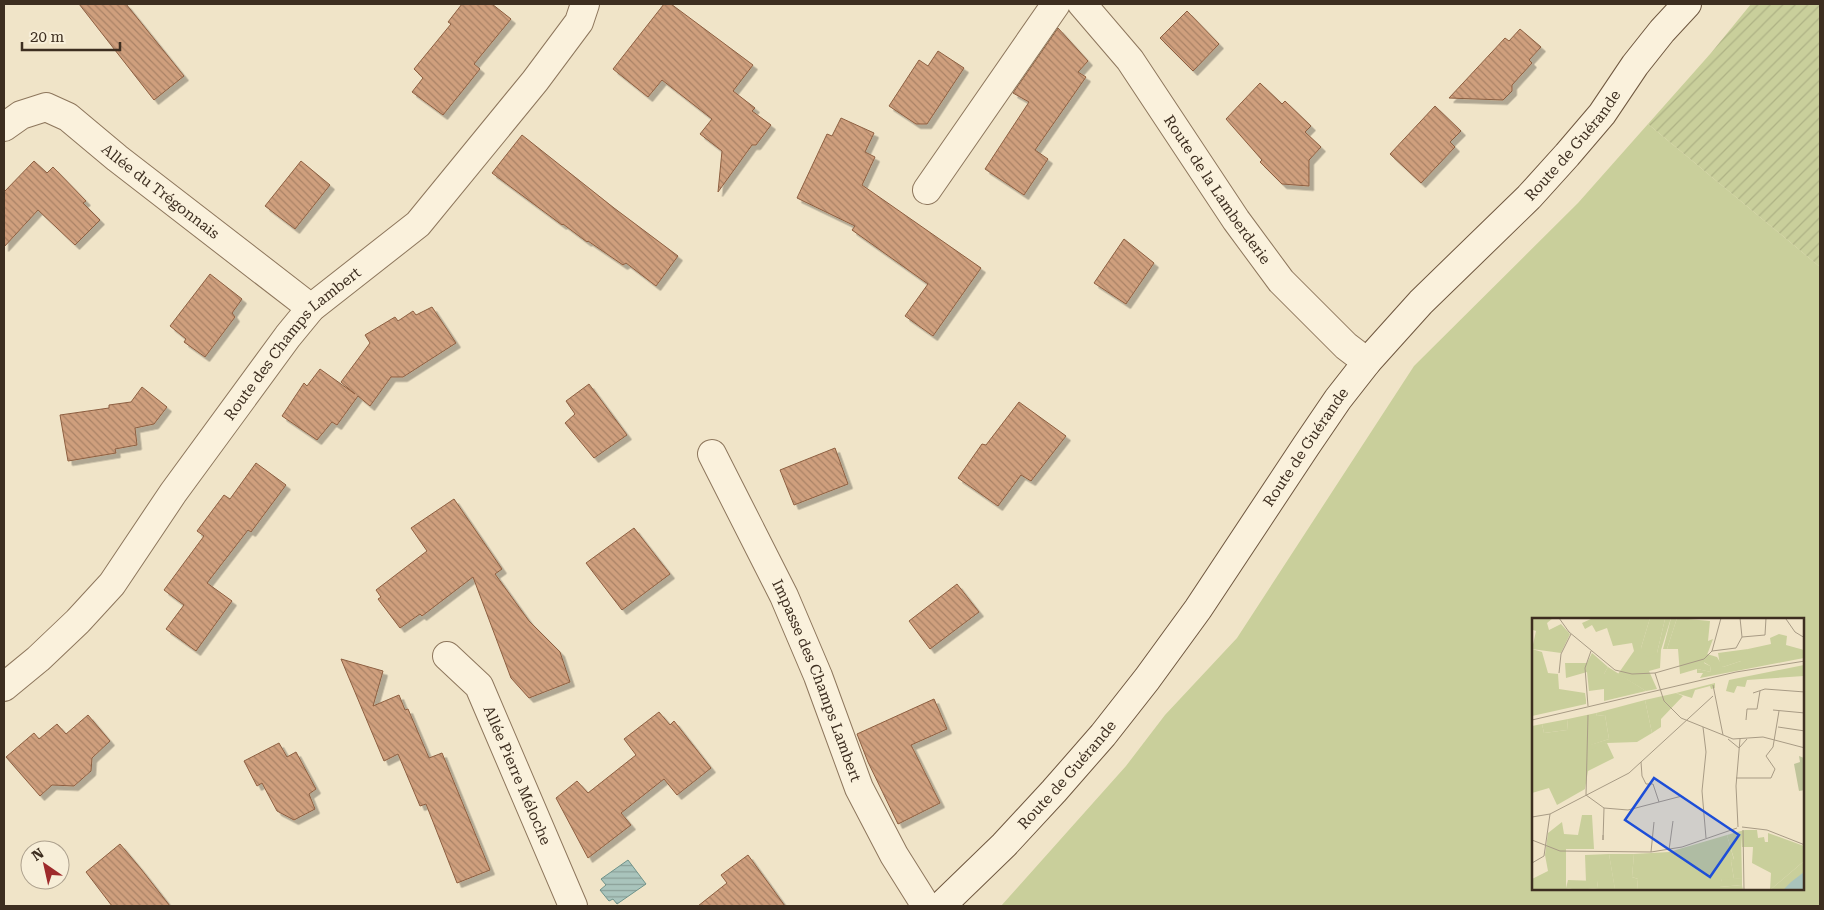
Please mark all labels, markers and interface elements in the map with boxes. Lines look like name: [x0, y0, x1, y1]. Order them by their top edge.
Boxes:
scale bar: [22, 20, 120, 52]
text: 20 m: [30, 28, 65, 46]
street label: Route de Guérande: [1521, 87, 1624, 204]
street label: Route de la Lamberderie: [1160, 112, 1274, 268]
street label: Allée du Trégonnais: [98, 140, 223, 243]
street label: Route des Champs Lambert: [220, 263, 365, 424]
street label: Route de Guérande: [1259, 384, 1352, 510]
street label: Impasse des Champs Lambert: [768, 577, 865, 785]
inset map: [1532, 618, 1804, 890]
street label: Allée Pierre Méloche: [479, 703, 555, 848]
street label: Route de Guérande: [1014, 717, 1120, 833]
north arrow: [20, 840, 70, 890]
text: N: [29, 844, 47, 864]

